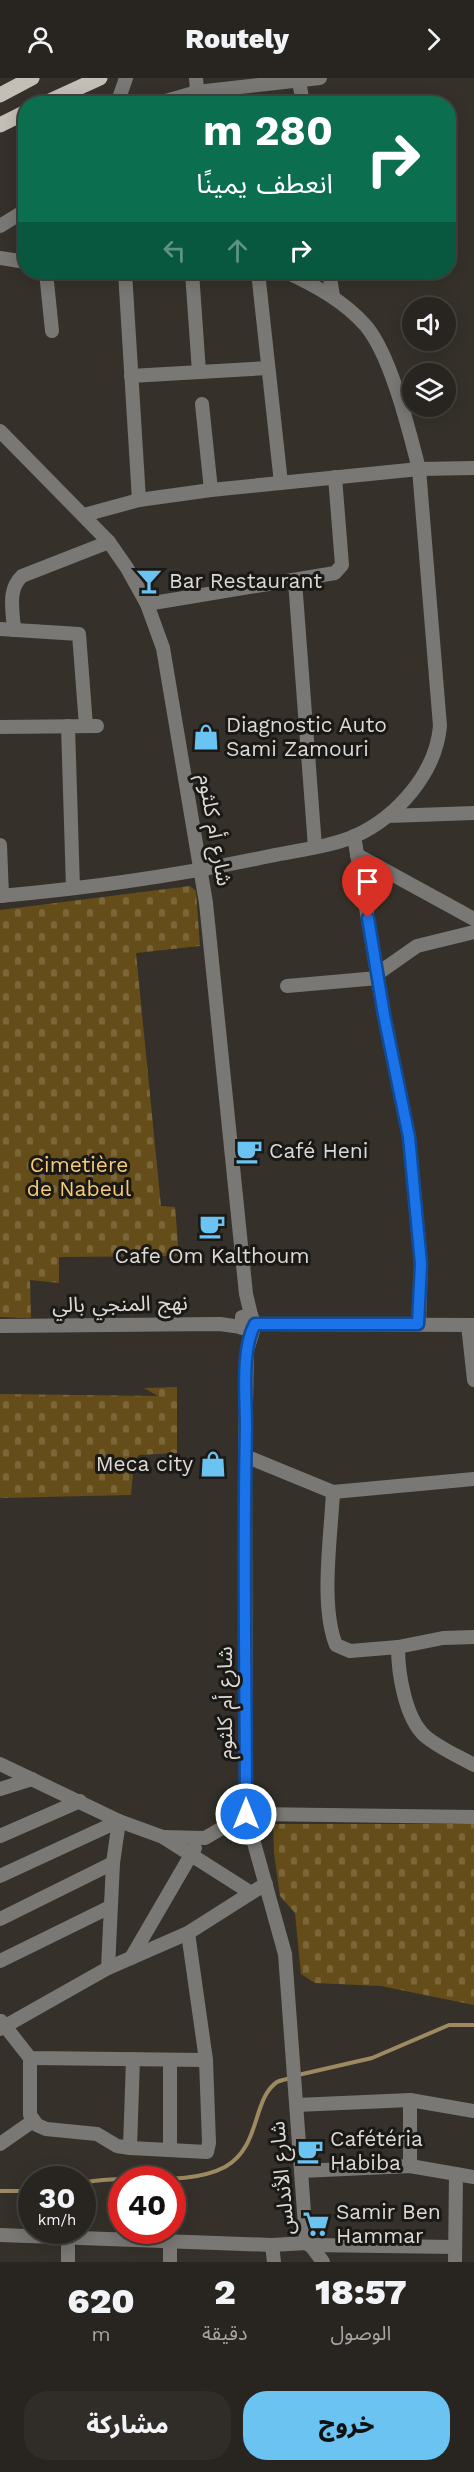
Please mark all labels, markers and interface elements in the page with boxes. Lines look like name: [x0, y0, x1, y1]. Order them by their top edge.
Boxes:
icon: person: [24, 23, 57, 56]
text: Routely: [185, 23, 289, 55]
icon: forward: [417, 23, 450, 56]
text: 280 m: [203, 106, 333, 155]
icon: right: [354, 120, 432, 198]
text: انعطف يمينًا: [196, 168, 333, 200]
icon: left: [158, 234, 191, 267]
icon: ahead: [221, 234, 254, 267]
icon: right: [284, 234, 317, 267]
map controls: [402, 297, 456, 417]
button: sound: [402, 297, 456, 351]
button: layers: [402, 363, 456, 417]
bar icon: Bar Restaurant: [134, 566, 164, 596]
place label: Bar Restaurant: [169, 568, 322, 593]
place label: Diagnostic Auto Sami Zamouri: [226, 712, 387, 761]
shop icon: Diagnostic Auto Sami Zamouri: [191, 722, 221, 752]
street label: شارع أم كلثوم: [189, 772, 238, 889]
pin: [342, 856, 393, 918]
icon: arrive: [351, 865, 384, 898]
cafe icon: Café Heni: [234, 1136, 264, 1166]
place label: Café Heni: [269, 1138, 368, 1163]
park label: Cimetière de Nabeul: [27, 1152, 132, 1201]
cafe icon: Cafe Om Kalthoum: [197, 1211, 227, 1241]
place label: Cafe Om Kalthoum: [115, 1243, 309, 1268]
street label: نهج المنجي بالي: [52, 1290, 188, 1321]
shop icon: Meca city: [198, 1449, 228, 1479]
place label: Meca city: [96, 1451, 193, 1476]
street label: شارع أم كلثوم: [212, 1646, 241, 1760]
position arrow: [214, 1782, 278, 1846]
street label: شارع الأندلس: [264, 2120, 302, 2236]
place label: Cafétéria Habiba: [330, 2126, 423, 2175]
cafe icon: Cafétéria Habiba: [295, 2136, 325, 2166]
speed limit sign: 40: [108, 2166, 186, 2244]
text: 30: [38, 2180, 76, 2215]
place label: Samir Ben Hammar: [336, 2199, 441, 2248]
supermarket icon: Samir Ben Hammar: [301, 2209, 331, 2239]
text: km/h: [38, 2211, 76, 2229]
text: 2: [214, 2271, 236, 2313]
text: 18:57: [315, 2271, 407, 2313]
text: 620: [67, 2280, 135, 2322]
text: دقيقة: [202, 2321, 248, 2345]
text: الوصول: [330, 2321, 391, 2345]
text: m: [91, 2322, 111, 2346]
button: مشاركة: [24, 2391, 231, 2460]
button: خروج: [243, 2391, 450, 2460]

